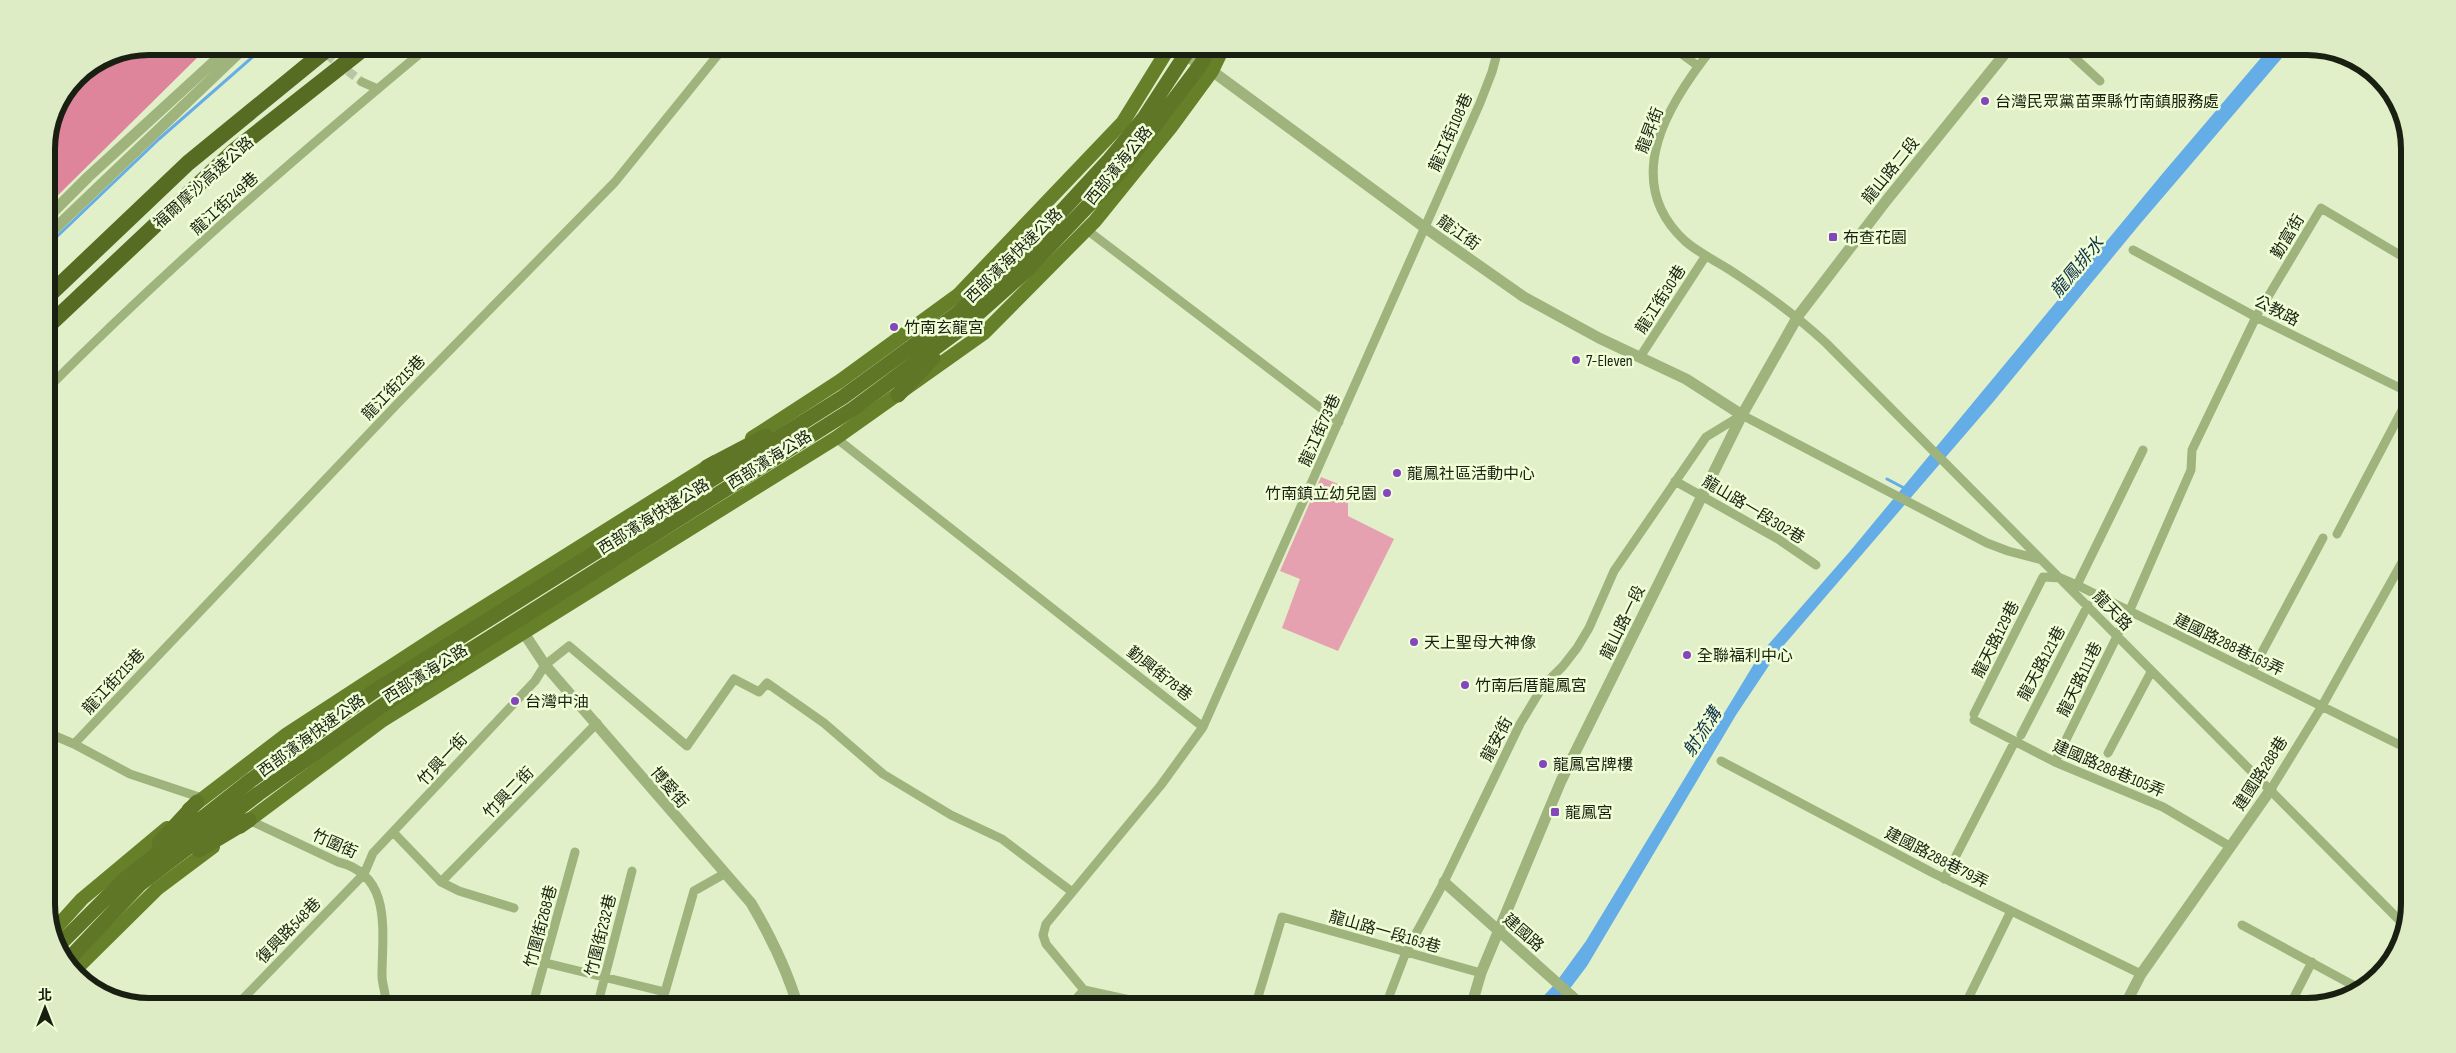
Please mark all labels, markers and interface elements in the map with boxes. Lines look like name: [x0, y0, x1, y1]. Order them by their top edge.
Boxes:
street label: 龍江街108巷: [1426, 90, 1477, 175]
place label: 台灣民眾黨苗栗縣竹南鎮服務處: [1995, 93, 2219, 112]
marker: 台灣民眾黨苗栗縣竹南鎮服務處: [1979, 95, 1991, 107]
street label: 龍昇街: [1633, 105, 1668, 156]
street label: 西部濱海公路: [1082, 123, 1157, 209]
street label: 福爾摩沙高速公路: [150, 133, 258, 233]
street label: 龍山路二段: [1859, 134, 1924, 208]
street label: 龍江街249巷: [187, 169, 263, 239]
street label: 西部濱海快速公路: [961, 205, 1067, 307]
street label: 勤富街: [2268, 211, 2309, 262]
street label: 龍江街: [1433, 212, 1483, 255]
place label: 布查花園: [1843, 229, 1907, 248]
marker: 布查花園: [1827, 231, 1839, 243]
water label: 龍鳳排水: [2046, 232, 2109, 302]
street label: 龍江街30巷: [1632, 262, 1690, 338]
street label: 公教路: [2251, 292, 2302, 331]
place label: 竹南玄龍宮: [904, 319, 984, 338]
marker: 竹南玄龍宮: [888, 321, 900, 333]
street label: 龍江街215巷: [359, 352, 430, 424]
place label: 7-Eleven: [1586, 352, 1633, 371]
marker: 7-Eleven: [1570, 354, 1582, 366]
street label: 龍江街73巷: [1296, 392, 1345, 470]
street label: 西部濱海公路: [724, 427, 816, 494]
place label: 龍鳳社區活動中心: [1407, 465, 1535, 484]
marker: 龍鳳社區活動中心: [1391, 467, 1403, 479]
street label: 龍山路一段302巷: [1698, 472, 1808, 548]
street label: 西部濱海快速公路: [594, 475, 713, 559]
place label: 竹南鎮立幼兒園: [1265, 485, 1377, 504]
marker: 竹南鎮立幼兒園: [1381, 487, 1393, 499]
street label: 龍山路一段: [1597, 583, 1649, 663]
street label: 龍天路: [2088, 587, 2135, 635]
street label: 龍天路129巷: [1969, 598, 2024, 681]
street label: 建國路288巷163弄: [2170, 611, 2286, 680]
street label: 龍天路121巷: [2015, 623, 2070, 704]
place label: 天上聖母大神像: [1424, 634, 1536, 653]
marker: 天上聖母大神像: [1408, 636, 1420, 648]
street label: 龍天路111巷: [2054, 639, 2107, 720]
street label: 西部濱海公路: [380, 641, 472, 708]
street label: 勤興街78巷: [1123, 643, 1195, 705]
street label: 龍江街215巷: [79, 645, 149, 719]
place label: 全聯福利中心: [1697, 647, 1793, 666]
marker: 全聯福利中心: [1681, 649, 1693, 661]
place label: 竹南后厝龍鳳宮: [1475, 677, 1587, 696]
marker: 竹南后厝龍鳳宮: [1459, 679, 1471, 691]
street label: 西部濱海快速公路: [255, 691, 369, 782]
place label: 台灣中油: [525, 693, 589, 712]
marker: 台灣中油: [509, 695, 521, 707]
water label: 射流溝: [1679, 701, 1728, 761]
street label: 龍安街: [1478, 714, 1517, 765]
street label: 竹興一街: [414, 730, 472, 790]
street label: 建國路288巷: [2230, 733, 2292, 814]
street label: 建國路288巷105弄: [2050, 737, 2167, 802]
place label: 龍鳳宮牌樓: [1553, 756, 1633, 775]
marker: 龍鳳宮牌樓: [1537, 758, 1549, 770]
street label: 竹興二街: [480, 763, 538, 823]
street label: 博愛街: [646, 763, 692, 812]
place label: 龍鳳宮: [1565, 804, 1613, 823]
marker: 龍鳳宮: [1549, 806, 1561, 818]
street label: 建國路288巷79弄: [1881, 824, 1991, 893]
street label: 竹圍街: [309, 826, 360, 863]
street label: 竹圍街268巷: [521, 883, 562, 970]
street label: 竹圍街232巷: [582, 892, 621, 978]
street label: 復興路548巷: [253, 894, 325, 968]
street label: 龍山路一段163巷: [1327, 907, 1443, 957]
street label: 建國路: [1499, 910, 1547, 956]
north arrow: [20, 983, 70, 1033]
text: 北: [38, 987, 52, 1004]

